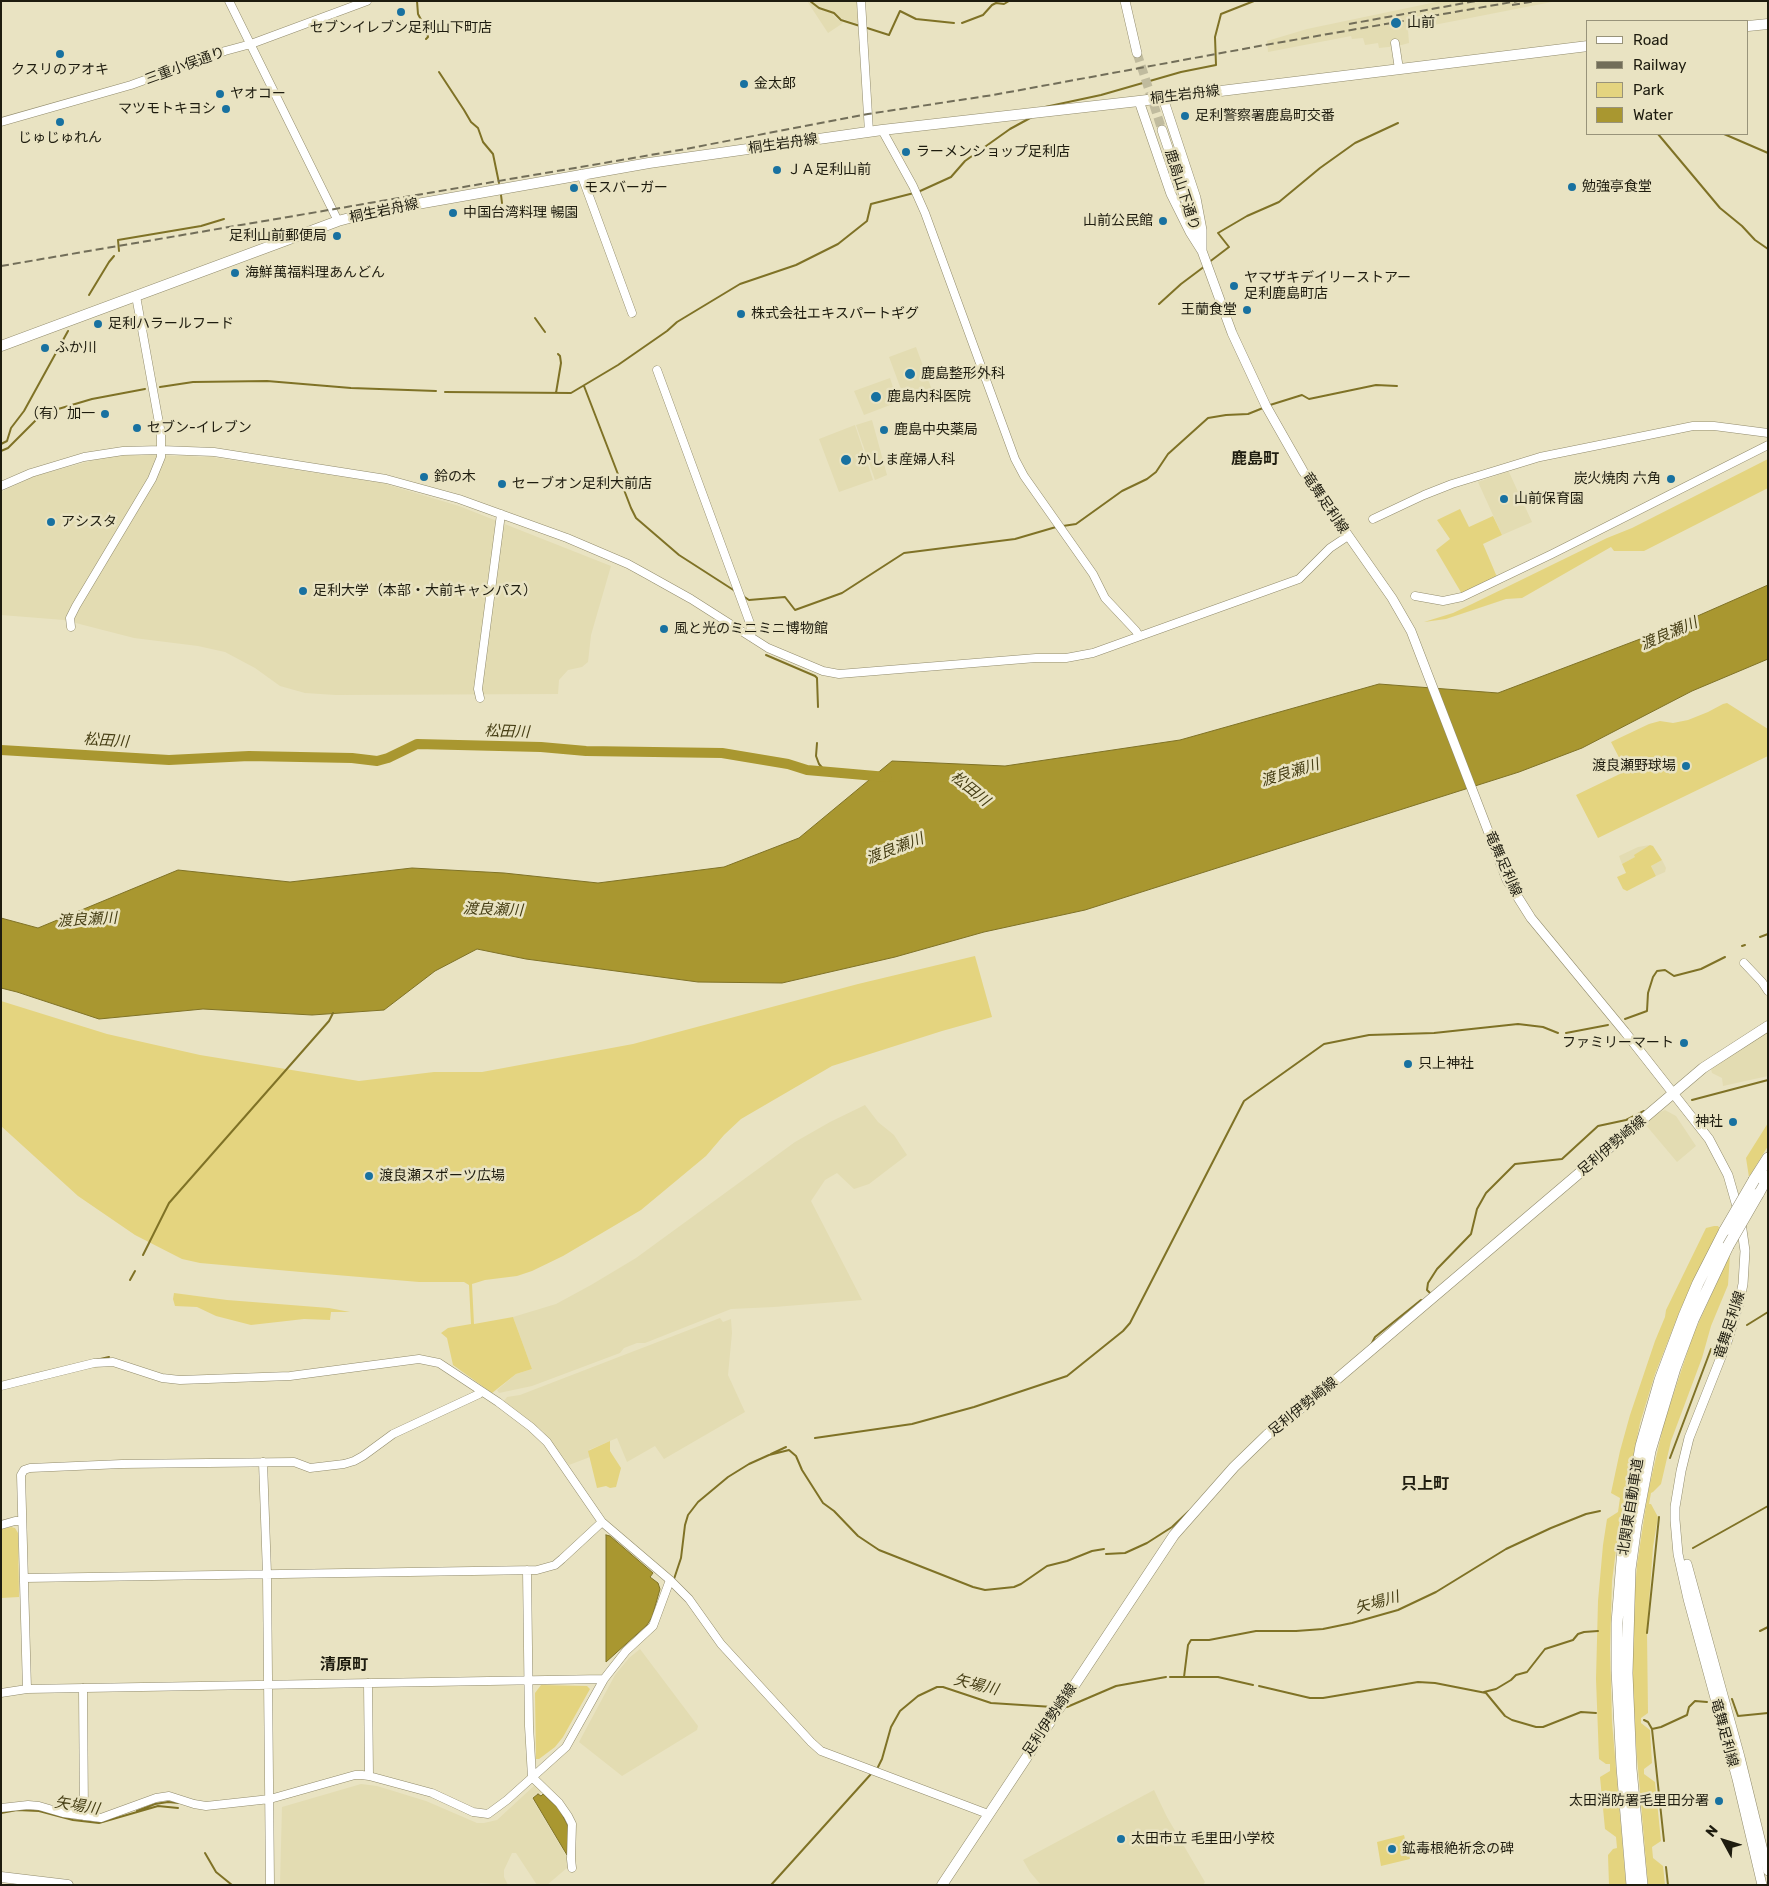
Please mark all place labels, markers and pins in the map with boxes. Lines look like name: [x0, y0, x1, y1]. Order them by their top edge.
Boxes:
marker: セブンイレブン足利山下町店: [395, 6, 407, 18]
place label: 山前: [1407, 15, 1435, 31]
marker: 山前: [1389, 16, 1403, 30]
place label: セブンイレブン足利山下町店: [310, 20, 492, 36]
marker: クスリのアオキ: [54, 48, 66, 60]
place label: クスリのアオキ: [11, 62, 109, 78]
place label: 金太郎: [754, 76, 796, 92]
marker: 金太郎: [738, 78, 750, 90]
place label: ヤオコー: [230, 86, 286, 102]
marker: ヤオコー: [214, 88, 226, 100]
place label: マツモトキヨシ: [118, 101, 216, 117]
marker: マツモトキヨシ: [220, 103, 232, 115]
place label: 足利警察署鹿島町交番: [1195, 108, 1335, 124]
marker: 足利警察署鹿島町交番: [1179, 110, 1191, 122]
marker: じゅじゅれん: [54, 116, 66, 128]
place label: じゅじゅれん: [18, 130, 102, 146]
place label: ラーメンショップ足利店: [916, 144, 1070, 160]
marker: ラーメンショップ足利店: [900, 146, 912, 158]
place label: ＪＡ足利山前: [787, 162, 871, 178]
marker: ＪＡ足利山前: [771, 164, 783, 176]
place label: 勉強亭食堂: [1582, 179, 1652, 195]
place label: モスバーガー: [584, 180, 668, 196]
marker: 勉強亭食堂: [1566, 181, 1578, 193]
marker: モスバーガー: [568, 182, 580, 194]
place label: 中国台湾料理 暢園: [463, 205, 578, 221]
marker: 中国台湾料理 暢園: [447, 207, 459, 219]
place label: 山前公民館: [1083, 213, 1153, 229]
marker: 山前公民館: [1157, 215, 1169, 227]
place label: 足利山前郵便局: [229, 228, 327, 244]
marker: 足利山前郵便局: [331, 230, 343, 242]
place label: 海鮮萬福料理あんどん: [245, 265, 385, 281]
marker: 海鮮萬福料理あんどん: [229, 267, 241, 279]
place label: ヤマザキデイリーストアー 足利鹿島町店: [1244, 270, 1411, 302]
marker: ヤマザキデイリーストアー 足利鹿島町店: [1228, 280, 1240, 292]
place label: 王蘭食堂: [1181, 302, 1237, 318]
marker: 王蘭食堂: [1241, 304, 1253, 316]
place label: 株式会社エキスパートギグ: [751, 306, 919, 322]
marker: 株式会社エキスパートギグ: [735, 308, 747, 320]
place label: 足利ハラールフード: [108, 316, 234, 332]
marker: 足利ハラールフード: [92, 318, 104, 330]
place label: ふか川: [55, 340, 97, 356]
marker: ふか川: [39, 342, 51, 354]
place label: 鹿島整形外科: [921, 366, 1005, 382]
marker: 鹿島整形外科: [903, 367, 917, 381]
place label: 鹿島内科医院: [887, 389, 971, 405]
marker: 鹿島内科医院: [869, 390, 883, 404]
place label: （有）加一: [25, 406, 95, 422]
marker: （有）加一: [99, 408, 111, 420]
place label: セブン-イレブン: [147, 420, 252, 436]
marker: セブン-イレブン: [131, 422, 143, 434]
place label: 鹿島中央薬局: [894, 422, 978, 438]
marker: 鹿島中央薬局: [878, 424, 890, 436]
place label: かしま産婦人科: [857, 452, 955, 468]
marker: かしま産婦人科: [839, 453, 853, 467]
place label: 鈴の木: [434, 469, 476, 485]
marker: 鈴の木: [418, 471, 430, 483]
place label: 炭火焼肉 六角: [1574, 471, 1661, 487]
marker: 炭火焼肉 六角: [1665, 473, 1677, 485]
place label: セーブオン足利大前店: [512, 476, 652, 492]
marker: セーブオン足利大前店: [496, 478, 508, 490]
place label: 山前保育園: [1514, 491, 1584, 507]
marker: 山前保育園: [1498, 493, 1510, 505]
place label: アシスタ: [61, 514, 117, 530]
marker: アシスタ: [45, 516, 57, 528]
place label: 足利大学（本部・大前キャンパス）: [313, 583, 537, 599]
marker: 足利大学（本部・大前キャンパス）: [297, 585, 309, 597]
place label: 風と光のミニミニ博物館: [674, 621, 828, 637]
marker: 風と光のミニミニ博物館: [658, 623, 670, 635]
place label: 渡良瀬野球場: [1592, 758, 1676, 774]
marker: 渡良瀬野球場: [1680, 760, 1692, 772]
place label: ファミリーマート: [1562, 1035, 1674, 1051]
marker: ファミリーマート: [1678, 1037, 1690, 1049]
place label: 只上神社: [1418, 1056, 1474, 1072]
marker: 只上神社: [1402, 1058, 1414, 1070]
place label: 神社: [1695, 1114, 1723, 1130]
marker: 神社: [1727, 1116, 1739, 1128]
place label: 渡良瀬スポーツ広場: [379, 1168, 505, 1184]
marker: 渡良瀬スポーツ広場: [363, 1170, 375, 1182]
place label: 太田消防署毛里田分署: [1569, 1793, 1709, 1809]
marker: 太田消防署毛里田分署: [1713, 1795, 1725, 1807]
place label: 太田市立 毛里田小学校: [1131, 1831, 1274, 1847]
marker: 太田市立 毛里田小学校: [1115, 1833, 1127, 1845]
place label: 鉱毒根絶祈念の碑: [1402, 1841, 1514, 1857]
marker: 鉱毒根絶祈念の碑: [1386, 1843, 1398, 1855]

